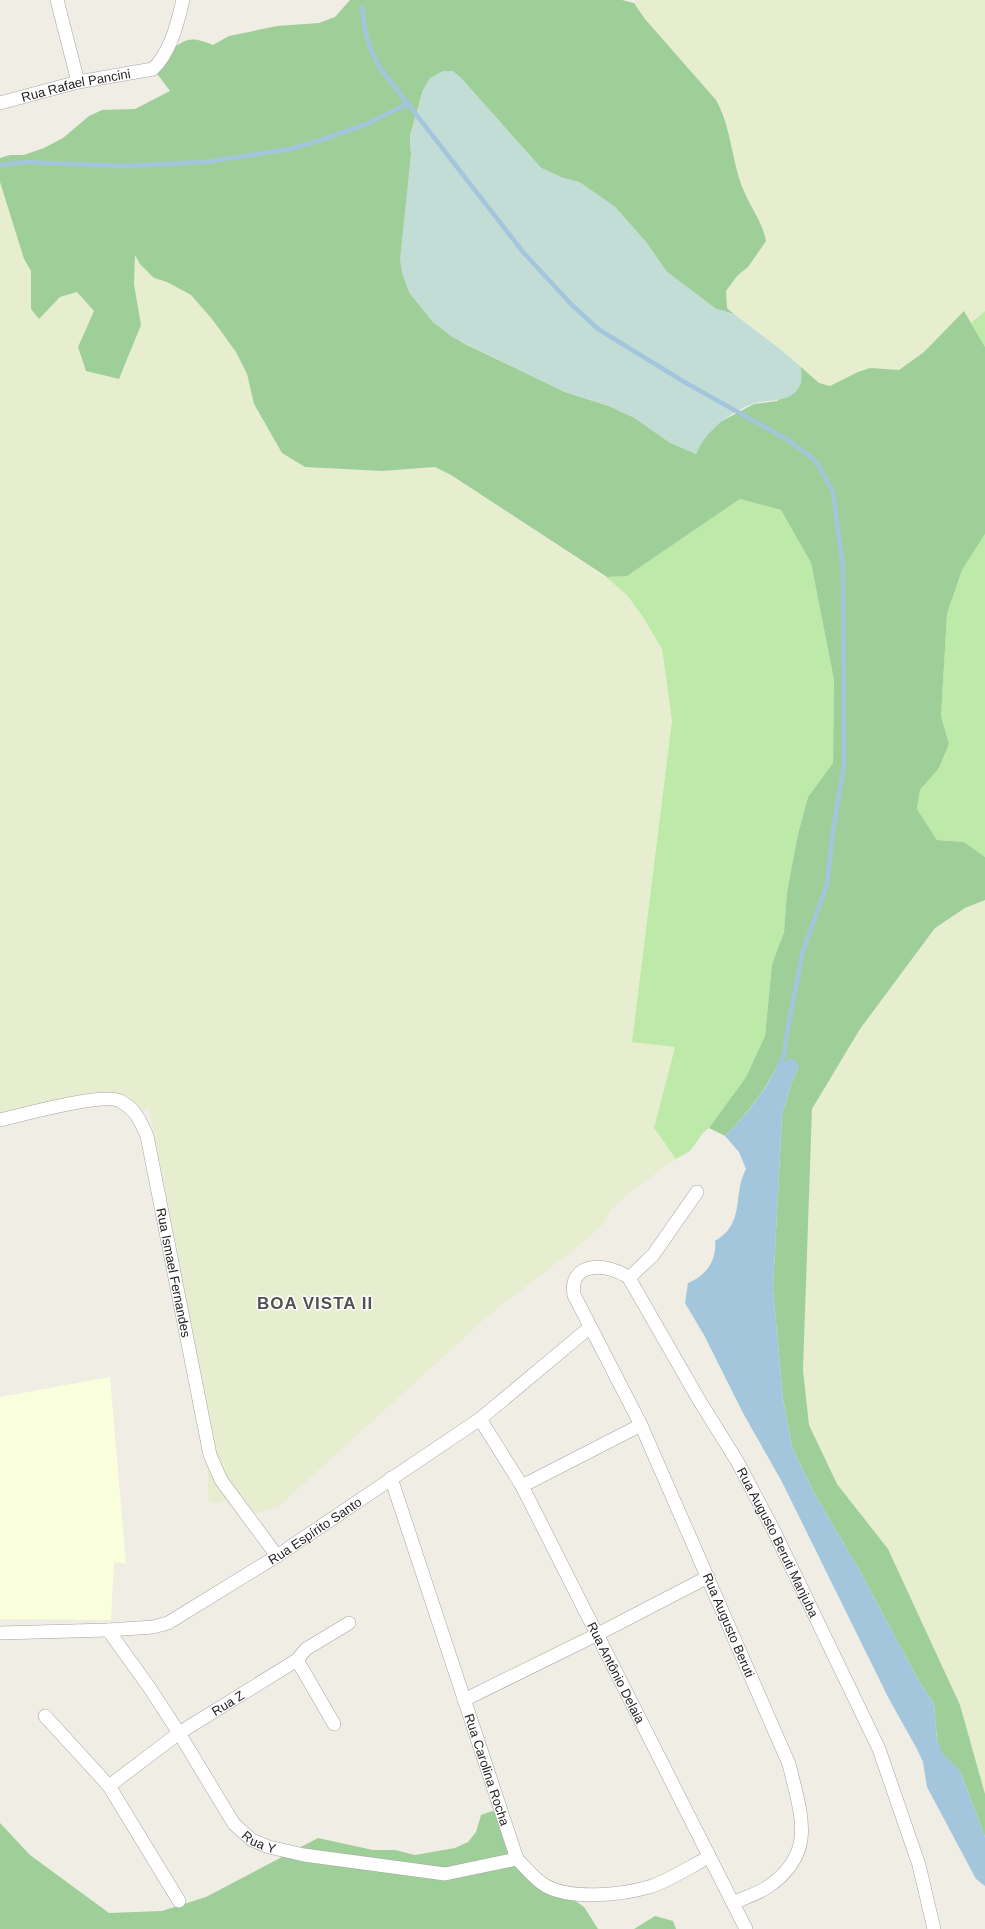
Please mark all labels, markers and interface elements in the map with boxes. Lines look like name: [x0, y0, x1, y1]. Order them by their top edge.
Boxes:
street label: Rua Rafael Pancini: [20, 66, 132, 105]
street label: Rua Ismael Fernandes: [153, 1207, 194, 1339]
district label: BOA VISTA II: [257, 1294, 373, 1313]
street label: Rua Augusto Beruti Manjuba: [734, 1465, 822, 1620]
street label: Rua Espírito Santo: [265, 1494, 364, 1568]
street label: Rua Augusto Beruti: [700, 1571, 757, 1680]
street label: Rua Antônio Delaia: [584, 1620, 648, 1726]
street label: Rua Z: [209, 1688, 247, 1719]
street label: Rua Carolina Rocha: [461, 1712, 513, 1828]
street label: Rua Y: [239, 1828, 278, 1856]

